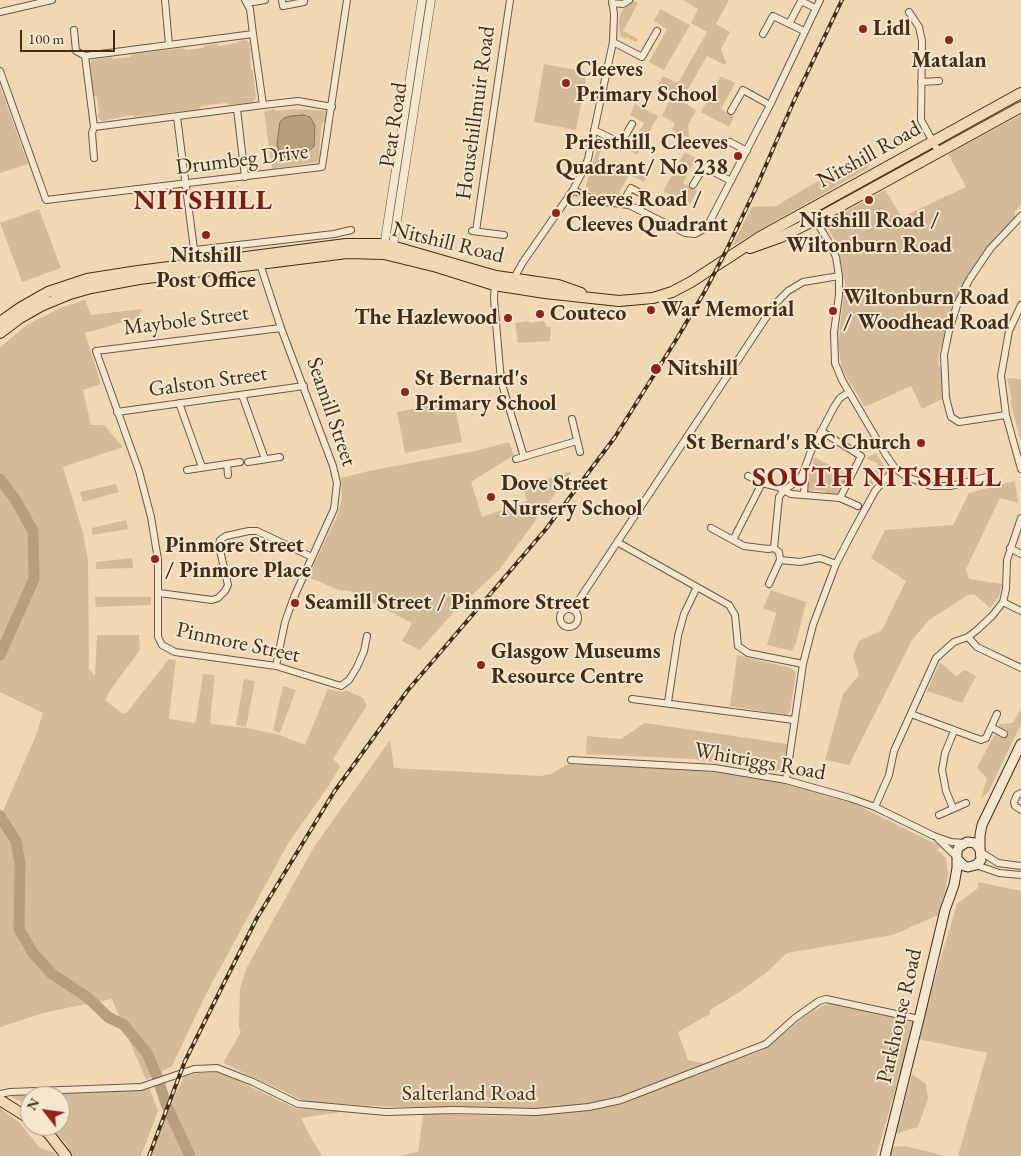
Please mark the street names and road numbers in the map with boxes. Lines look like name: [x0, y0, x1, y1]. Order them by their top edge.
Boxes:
street label: Househillmuir Road: [451, 24, 501, 202]
street label: Peat Road: [374, 81, 414, 169]
street label: Nitshill Road: [813, 116, 925, 194]
street label: Drumbeg Drive: [174, 139, 310, 181]
street label: Nitshill Road: [389, 216, 507, 270]
street label: Maybole Street: [122, 300, 250, 342]
street label: Seamill Street: [300, 354, 362, 470]
street label: Galston Street: [147, 361, 269, 403]
street label: Pinmore Street: [174, 617, 302, 669]
street label: Whitriggs Road: [692, 737, 828, 787]
street label: Parkhouse Road: [872, 946, 928, 1086]
street label: Salterland Road: [402, 1081, 536, 1107]

